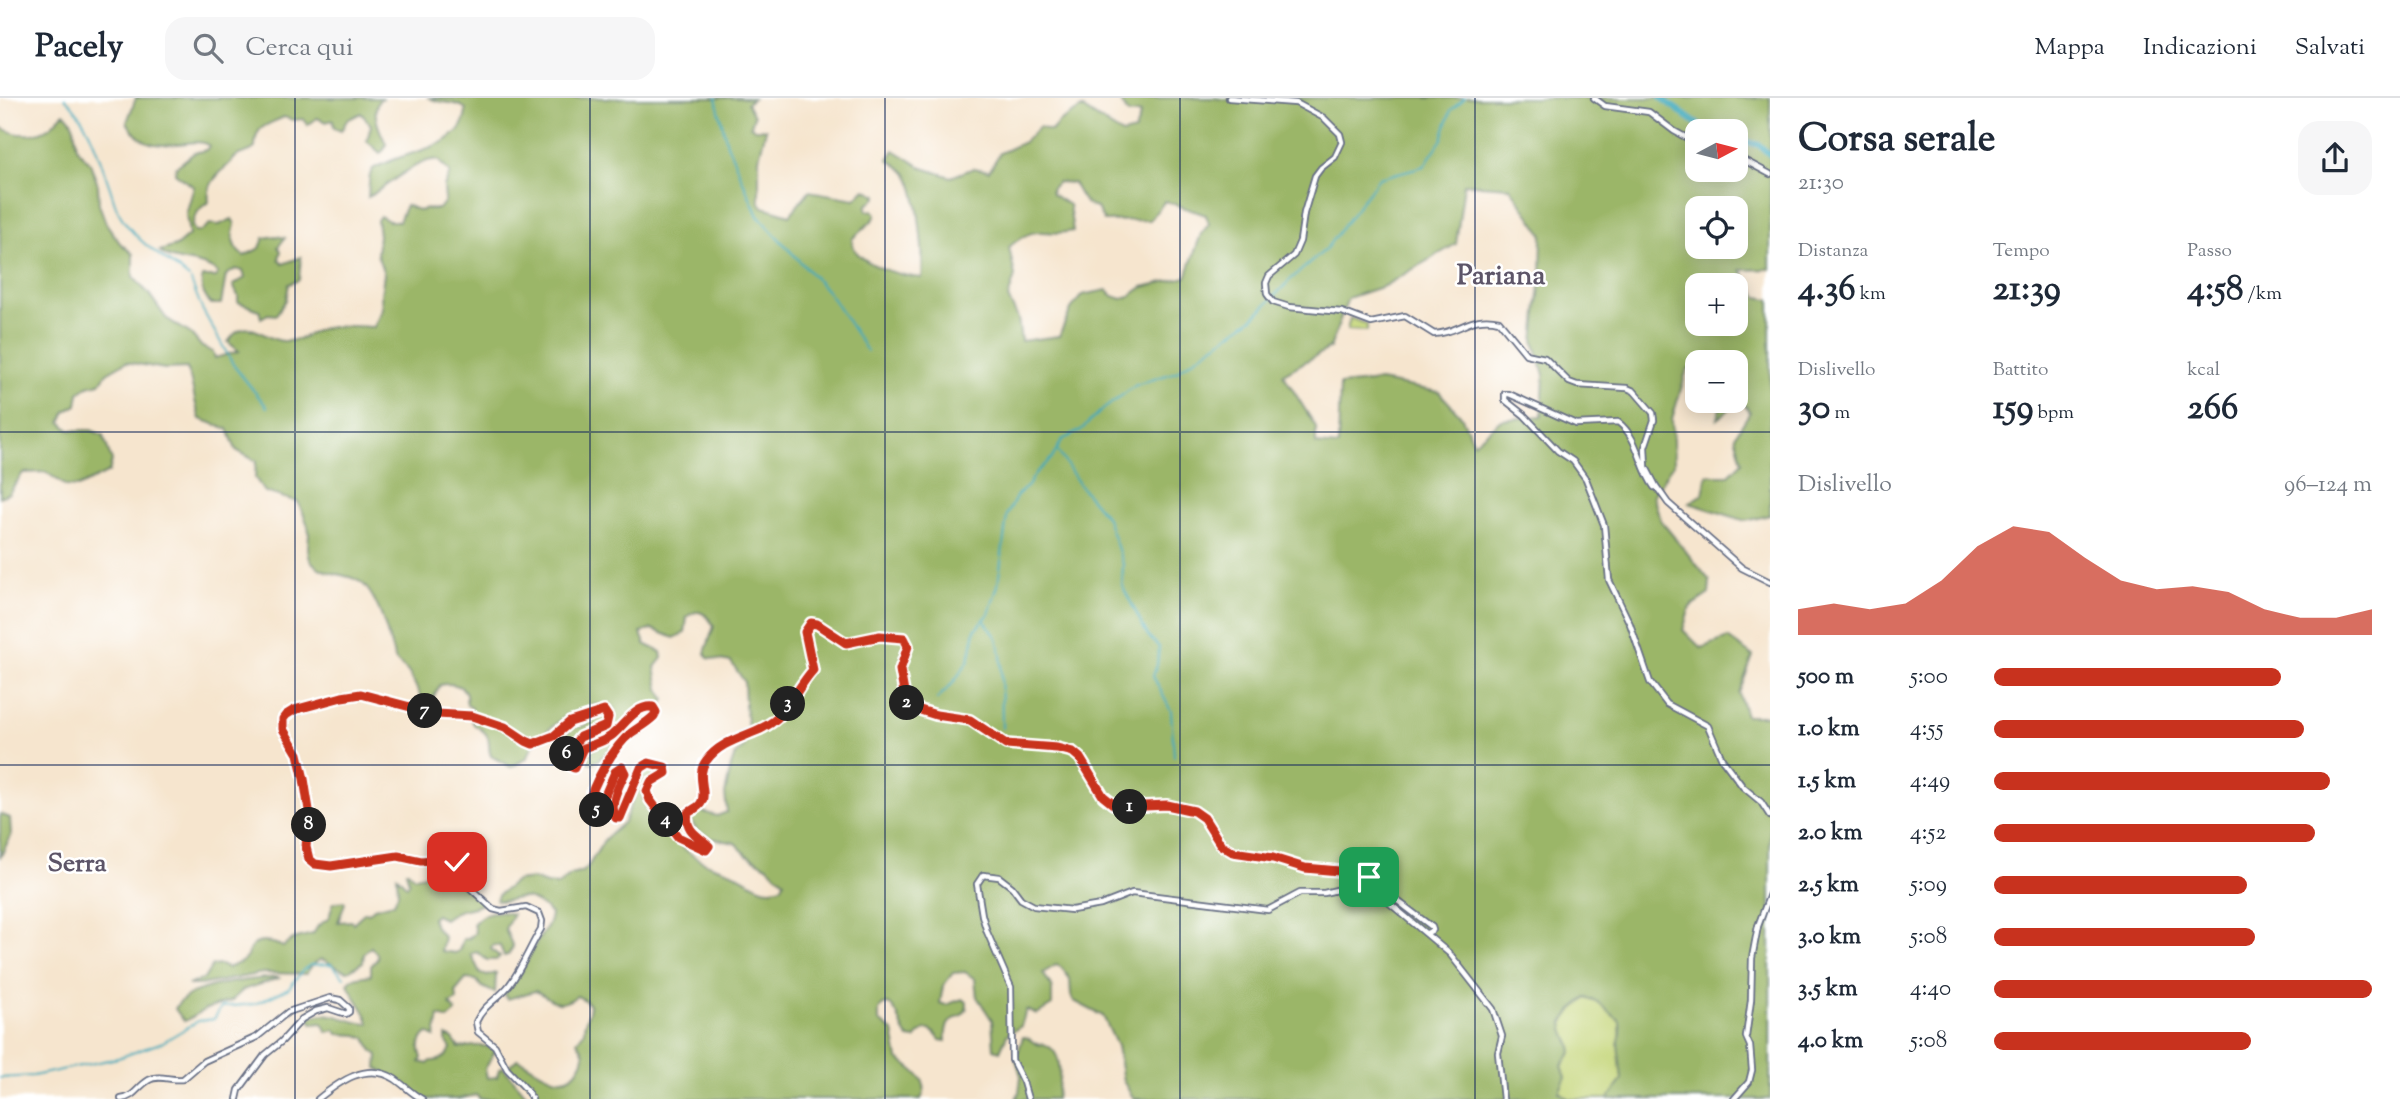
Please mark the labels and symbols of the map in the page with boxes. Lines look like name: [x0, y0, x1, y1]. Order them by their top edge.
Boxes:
north arrow: [1685, 119, 1748, 182]
district label: Pariana: [1457, 257, 1545, 297]
pin: 3: [770, 686, 806, 722]
pin: 2: [890, 686, 925, 720]
pin: 7: [408, 694, 442, 728]
pin: 6: [550, 736, 584, 772]
pin: 1: [1112, 790, 1148, 824]
pin: 5: [580, 792, 614, 828]
pin: 4: [648, 802, 684, 838]
pin: 8: [292, 808, 326, 842]
pin: [427, 832, 487, 892]
district label: Serra: [47, 846, 107, 883]
pin: [1339, 847, 1399, 907]

